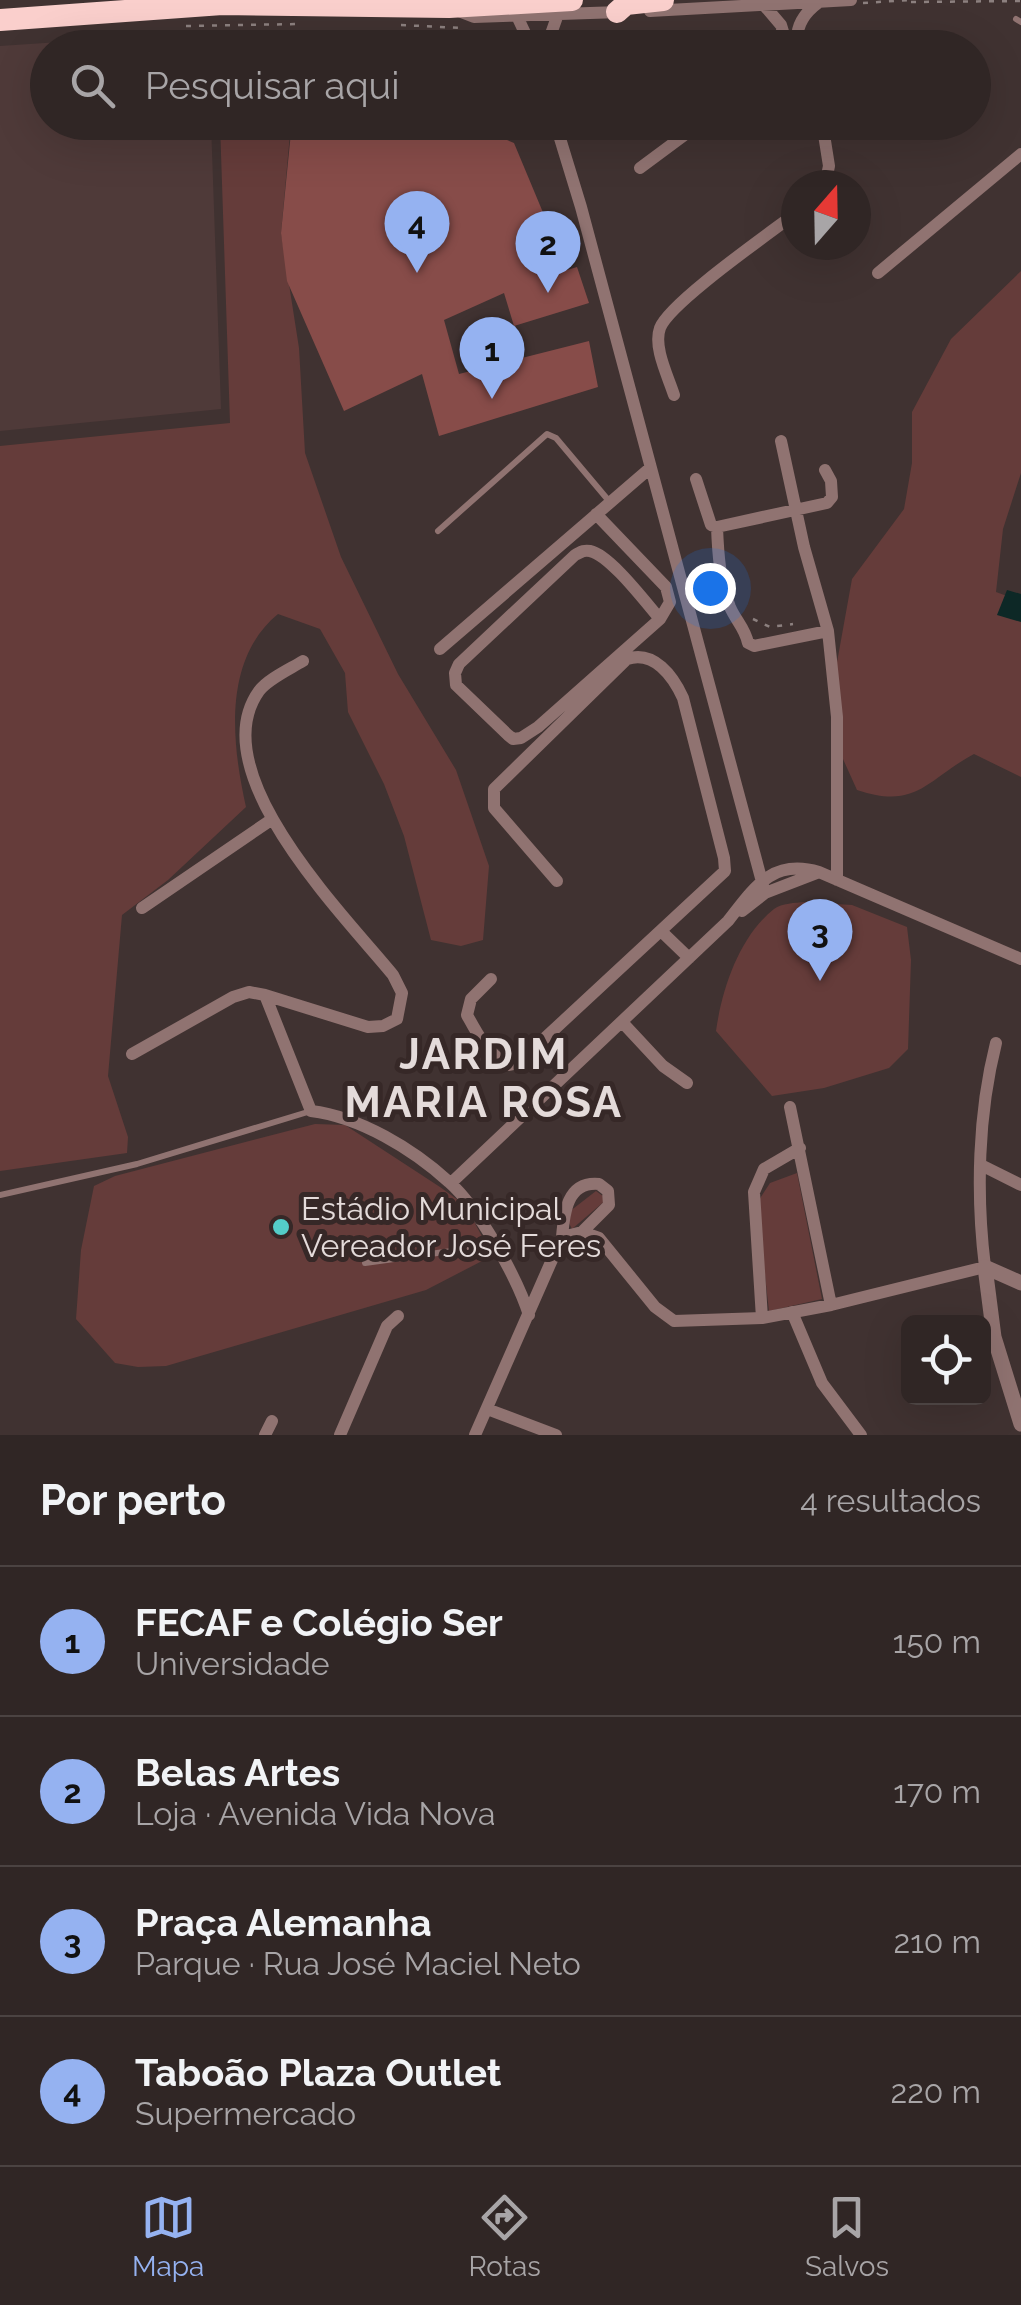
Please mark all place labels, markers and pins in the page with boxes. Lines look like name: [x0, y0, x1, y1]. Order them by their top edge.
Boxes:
pin: 4: [384, 190, 450, 273]
pin: 2: [516, 210, 580, 293]
pin: 1: [460, 316, 524, 399]
pin: 3: [788, 898, 852, 981]
place label: Estádio Municipal Vereador José Feres: [301, 1190, 601, 1264]
marker: Estádio Municipal Vereador José Feres: [270, 1216, 292, 1238]

